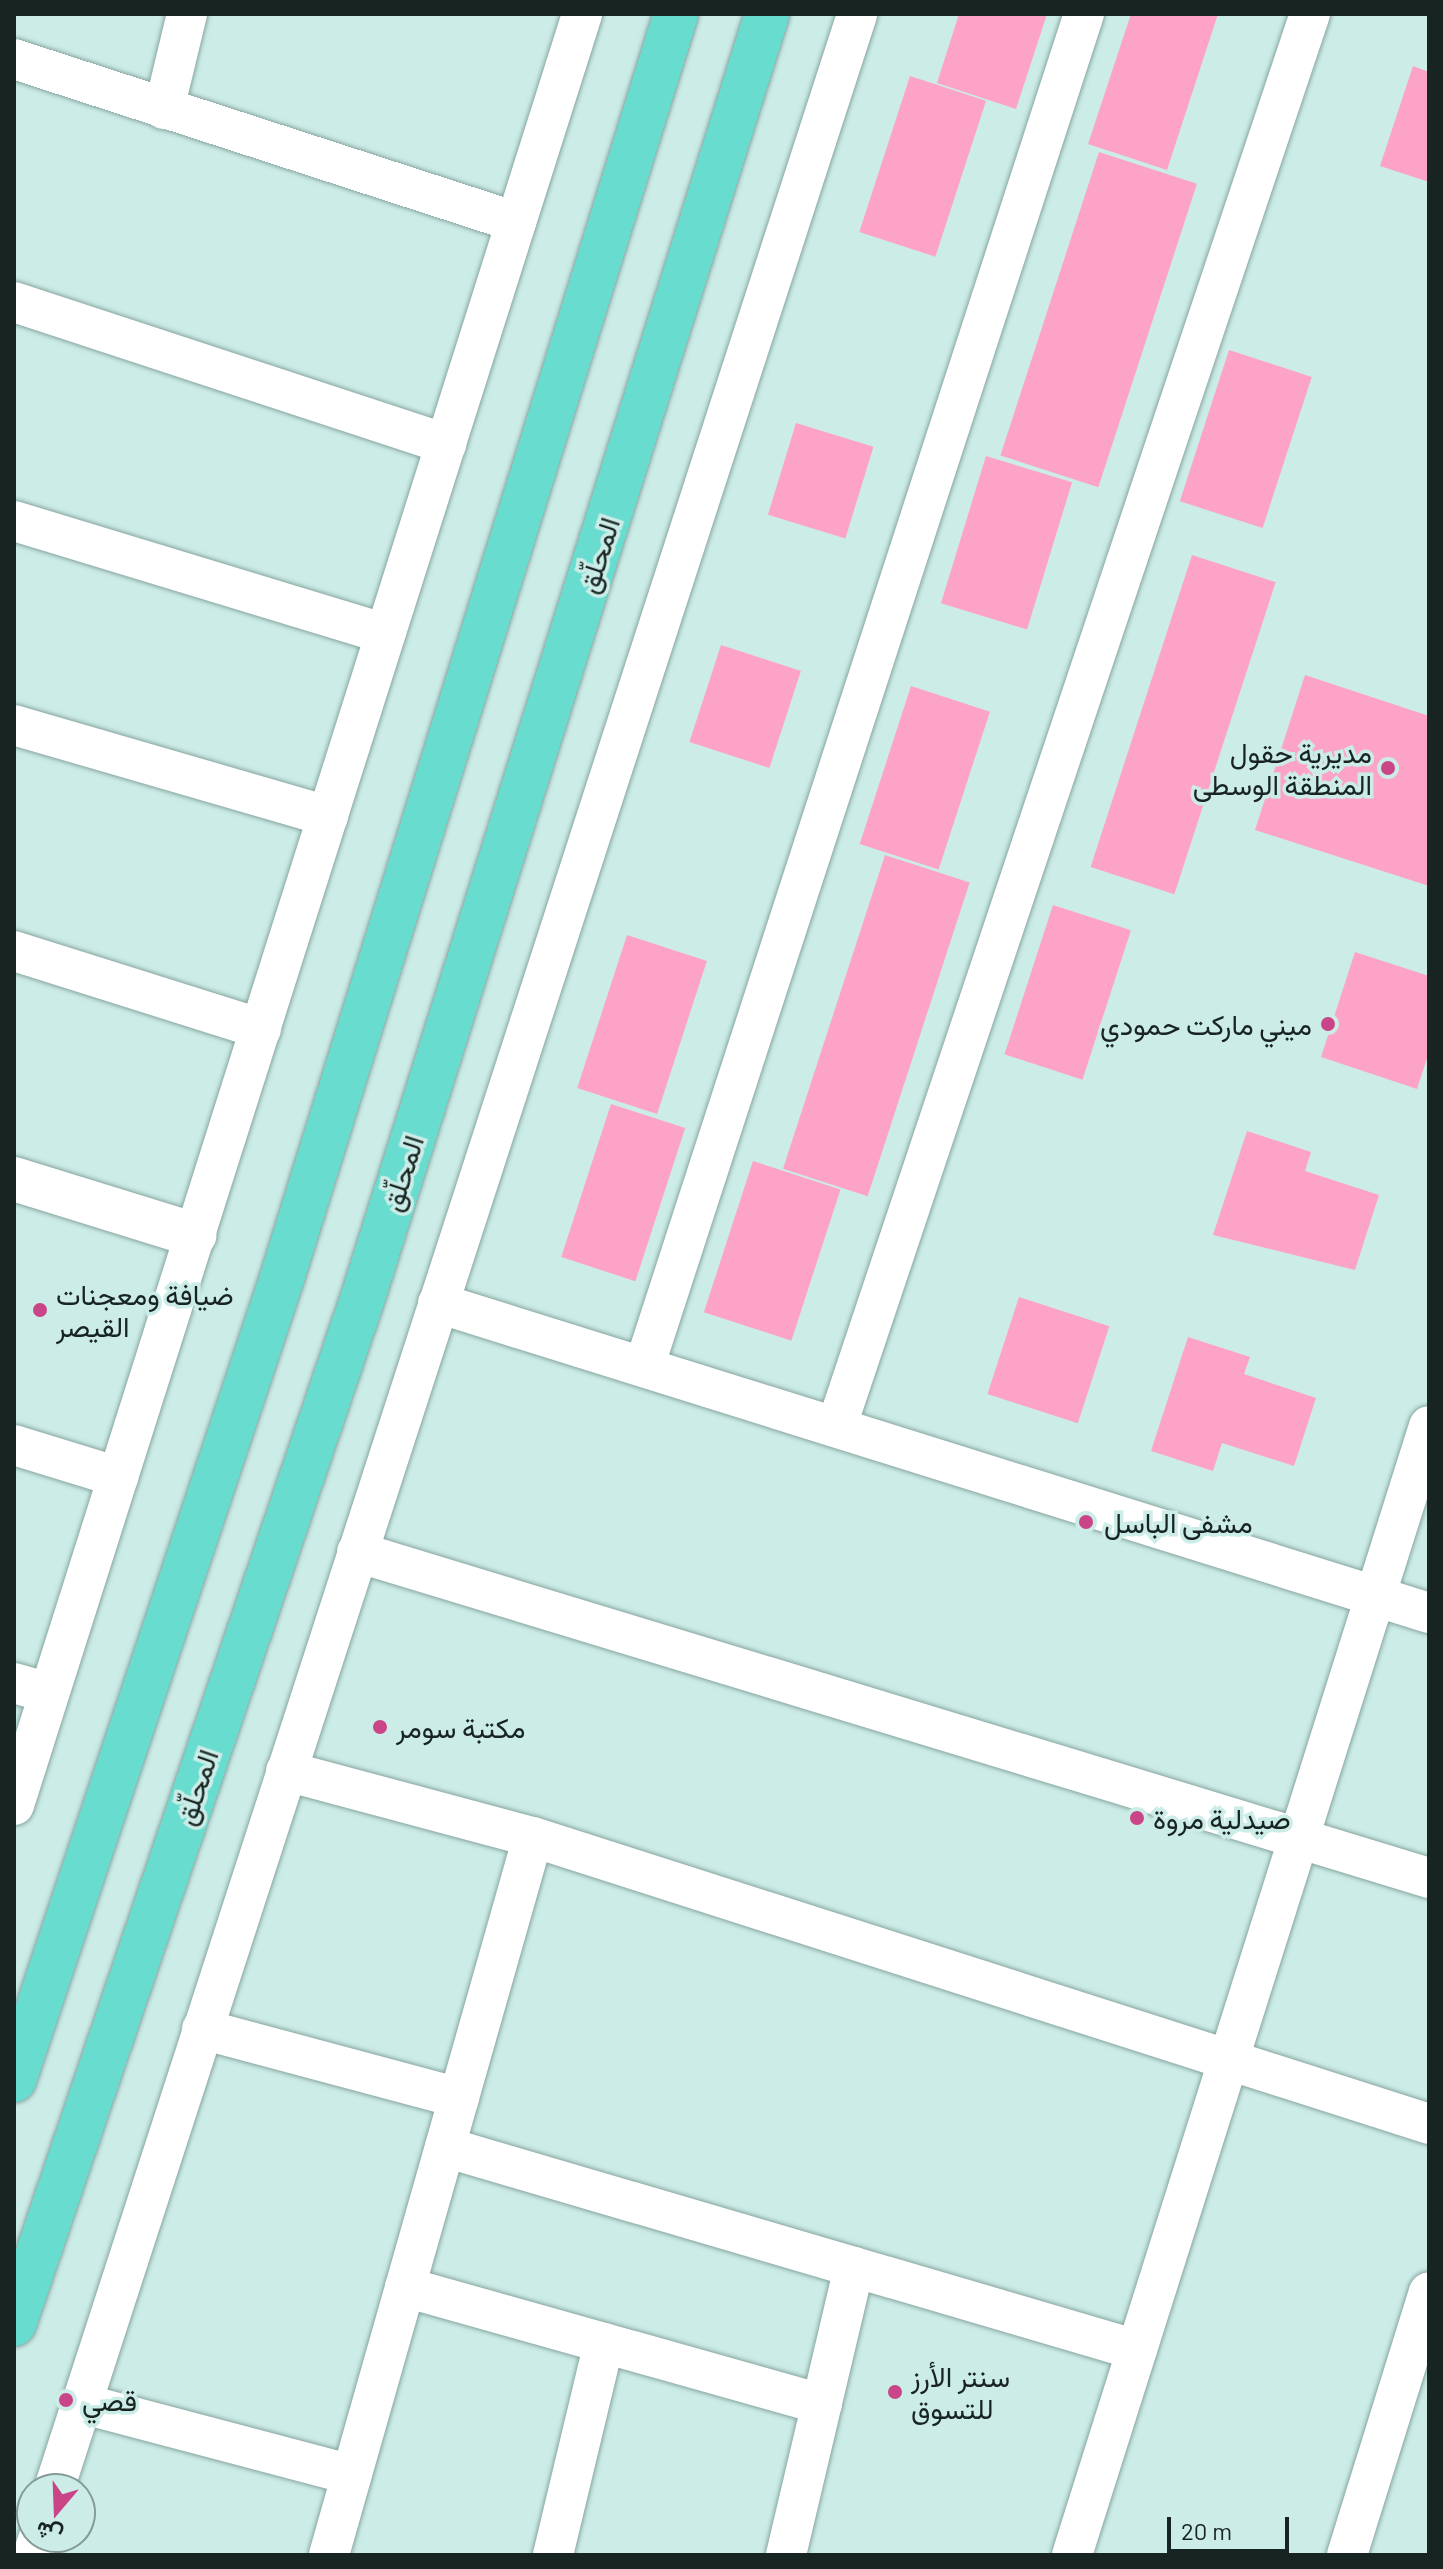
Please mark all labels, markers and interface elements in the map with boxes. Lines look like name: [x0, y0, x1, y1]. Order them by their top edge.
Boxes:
street label: المحلّق: [570, 513, 626, 597]
place label: مديرية حقول المنطقة الوسطى: [1193, 735, 1372, 801]
marker: مديرية حقول المنطقة الوسطى: [1379, 759, 1397, 777]
place label: ميني ماركت حمودي: [1100, 1007, 1312, 1041]
marker: ميني ماركت حمودي: [1319, 1015, 1337, 1033]
street label: المحلّق: [374, 1131, 430, 1215]
place label: ضيافة ومعجنات القيصر: [56, 1277, 234, 1343]
marker: ضيافة ومعجنات القيصر: [31, 1301, 49, 1319]
place label: مشفى الباسل: [1104, 1505, 1253, 1539]
marker: مشفى الباسل: [1075, 1511, 1097, 1533]
place label: مكتبة سومر: [396, 1710, 525, 1744]
marker: مكتبة سومر: [371, 1718, 389, 1736]
street label: المحلّق: [167, 1745, 225, 1829]
place label: صيدلية مروة: [1153, 1801, 1291, 1835]
marker: صيدلية مروة: [1128, 1809, 1146, 1827]
place label: سنتر الأرز للتسوق: [911, 2359, 1010, 2425]
place label: قصي: [82, 2383, 137, 2417]
marker: سنتر الأرز للتسوق: [886, 2383, 904, 2401]
marker: قصي: [57, 2391, 75, 2409]
north arrow: [16, 2473, 96, 2553]
scale bar: [1171, 2501, 1293, 2551]
text: 20 m: [1181, 2516, 1232, 2545]
text: ش: [32, 2517, 66, 2550]

